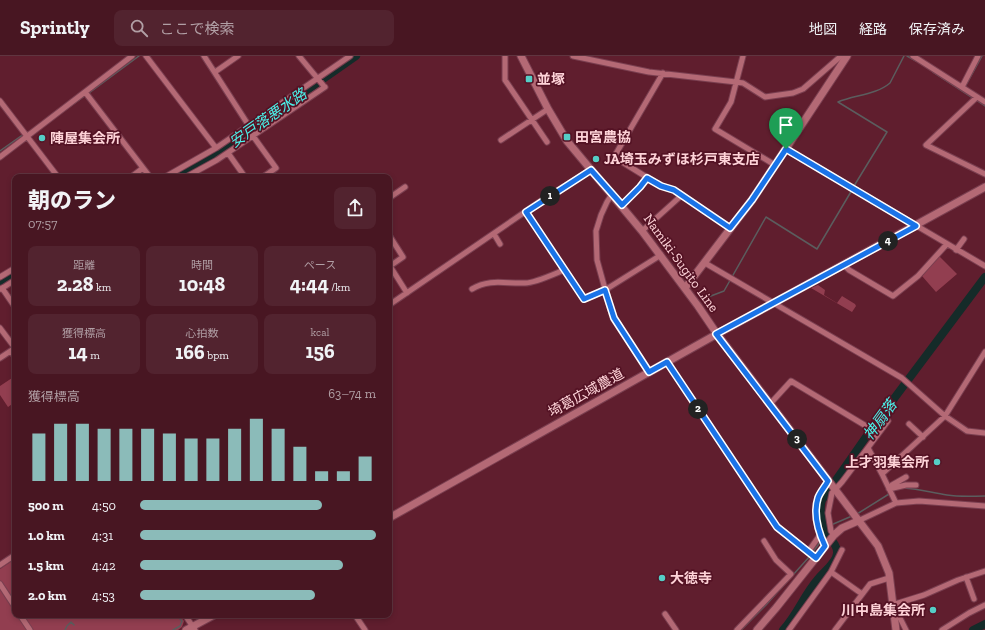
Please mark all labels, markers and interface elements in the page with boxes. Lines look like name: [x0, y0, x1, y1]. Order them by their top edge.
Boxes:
search box: [114, 10, 394, 46]
text: Sprintly: [20, 16, 90, 39]
icon: search: [128, 17, 150, 39]
text: ここで検索: [160, 20, 235, 38]
text: 地図: [809, 21, 837, 38]
text: 経路: [859, 21, 887, 38]
text: 保存済み: [909, 21, 965, 38]
place label: 並塚: [537, 71, 565, 88]
marker: 並塚: [524, 74, 534, 84]
water label: 安戸落悪水路: [226, 84, 312, 151]
pin: [769, 108, 803, 149]
icon: arrive: [775, 114, 797, 136]
place label: 田宮農協: [575, 129, 631, 146]
place label: 陣屋集会所: [50, 130, 120, 147]
marker: 田宮農協: [562, 132, 572, 142]
marker: 陣屋集会所: [37, 133, 47, 143]
place label: JA埼玉みずほ杉戸東支店: [604, 151, 760, 168]
marker: JA埼玉みずほ杉戸東支店: [591, 154, 601, 164]
pin: 1: [540, 186, 560, 206]
text: 朝のラン: [28, 187, 116, 214]
button: share: [334, 187, 376, 229]
text: 1: [548, 189, 552, 202]
street label: Namiki-Sugito Line: [640, 211, 723, 316]
text: 07:57: [28, 216, 57, 231]
pin: 4: [878, 231, 898, 251]
text: 4: [885, 234, 891, 247]
text: 距離: [73, 259, 95, 272]
text: 時間: [191, 259, 213, 272]
text: ペース: [304, 259, 336, 272]
text: 2.28: [57, 272, 94, 296]
text: 10:48: [179, 272, 225, 296]
text: 4:44: [290, 272, 329, 296]
text: km: [94, 281, 111, 294]
text: /km: [329, 281, 350, 294]
text: kcal: [311, 326, 329, 339]
text: 獲得標高: [62, 327, 106, 340]
text: 心拍数: [186, 327, 219, 340]
text: 156: [305, 339, 335, 363]
text: 14: [68, 340, 88, 364]
text: 166: [175, 340, 205, 364]
text: m: [88, 349, 100, 362]
text: bpm: [205, 349, 229, 362]
street label: 埼葛広域農道: [545, 365, 627, 421]
text: 63–74 m: [328, 386, 376, 401]
text: 獲得標高: [28, 389, 80, 404]
water label: 神扇落: [859, 395, 902, 443]
pin: 2: [688, 399, 708, 419]
text: 2: [695, 402, 701, 415]
pin: 3: [787, 429, 807, 449]
text: 3: [794, 432, 800, 445]
place label: 上才羽集会所: [845, 454, 929, 471]
marker: 上才羽集会所: [932, 457, 942, 467]
text: 500 m: [28, 498, 64, 513]
text: 4:50: [92, 498, 116, 513]
text: 1.0 km: [28, 528, 65, 543]
text: 4:31: [92, 528, 113, 543]
text: 1.5 km: [28, 558, 64, 573]
text: 4:42: [92, 558, 116, 573]
place label: 大徳寺: [670, 570, 712, 587]
marker: 大徳寺: [657, 573, 667, 583]
text: 2.0 km: [28, 588, 66, 603]
text: 4:53: [92, 588, 115, 603]
place label: 川中島集会所: [841, 602, 925, 619]
marker: 川中島集会所: [928, 605, 938, 615]

